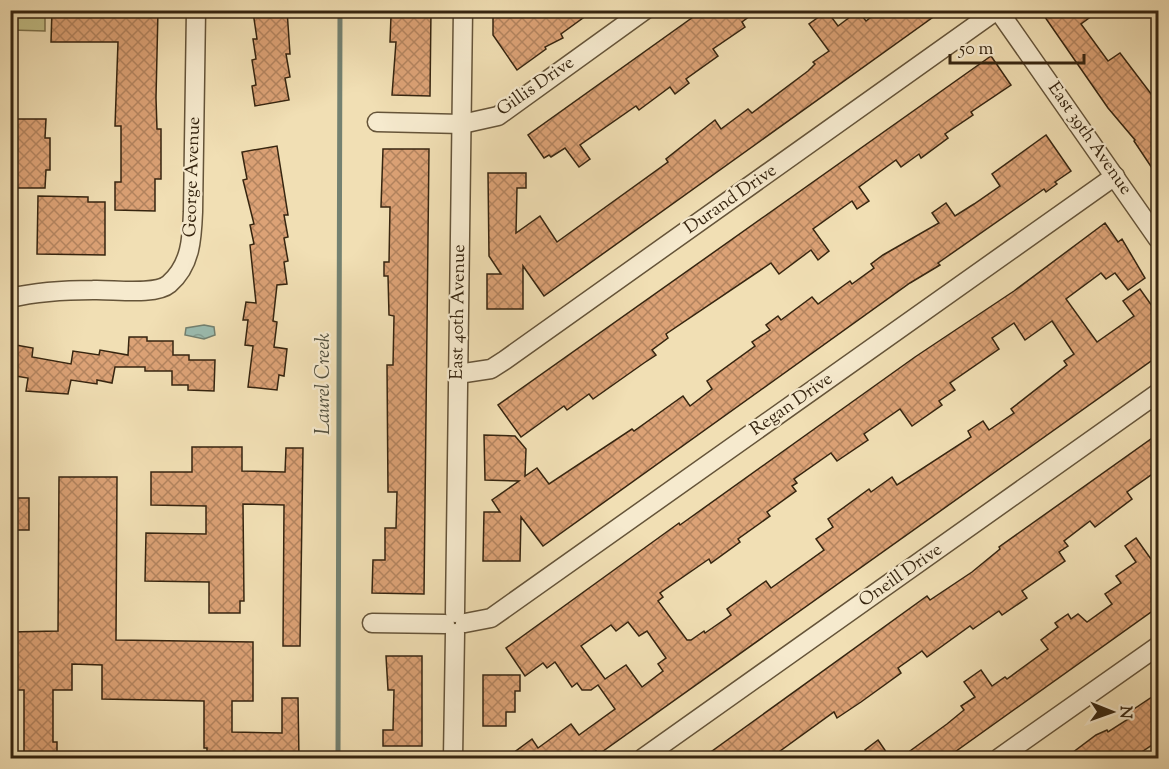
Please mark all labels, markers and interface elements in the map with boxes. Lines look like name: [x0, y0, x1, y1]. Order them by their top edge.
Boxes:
scale bar: [950, 27, 1084, 65]
text: 50 m: [958, 37, 994, 63]
street label: Gillis Drive: [492, 51, 580, 123]
street label: East 39th Avenue: [1040, 77, 1138, 201]
street label: George Avenue: [178, 116, 208, 238]
street label: Durand Drive: [680, 159, 782, 241]
street label: East 40th Avenue: [445, 244, 473, 380]
water label: Laurel Creek: [310, 333, 339, 435]
street label: Regan Drive: [745, 367, 839, 443]
street label: Oneill Drive: [854, 538, 948, 614]
north arrow: [1082, 682, 1142, 742]
text: N: [1113, 706, 1136, 719]

